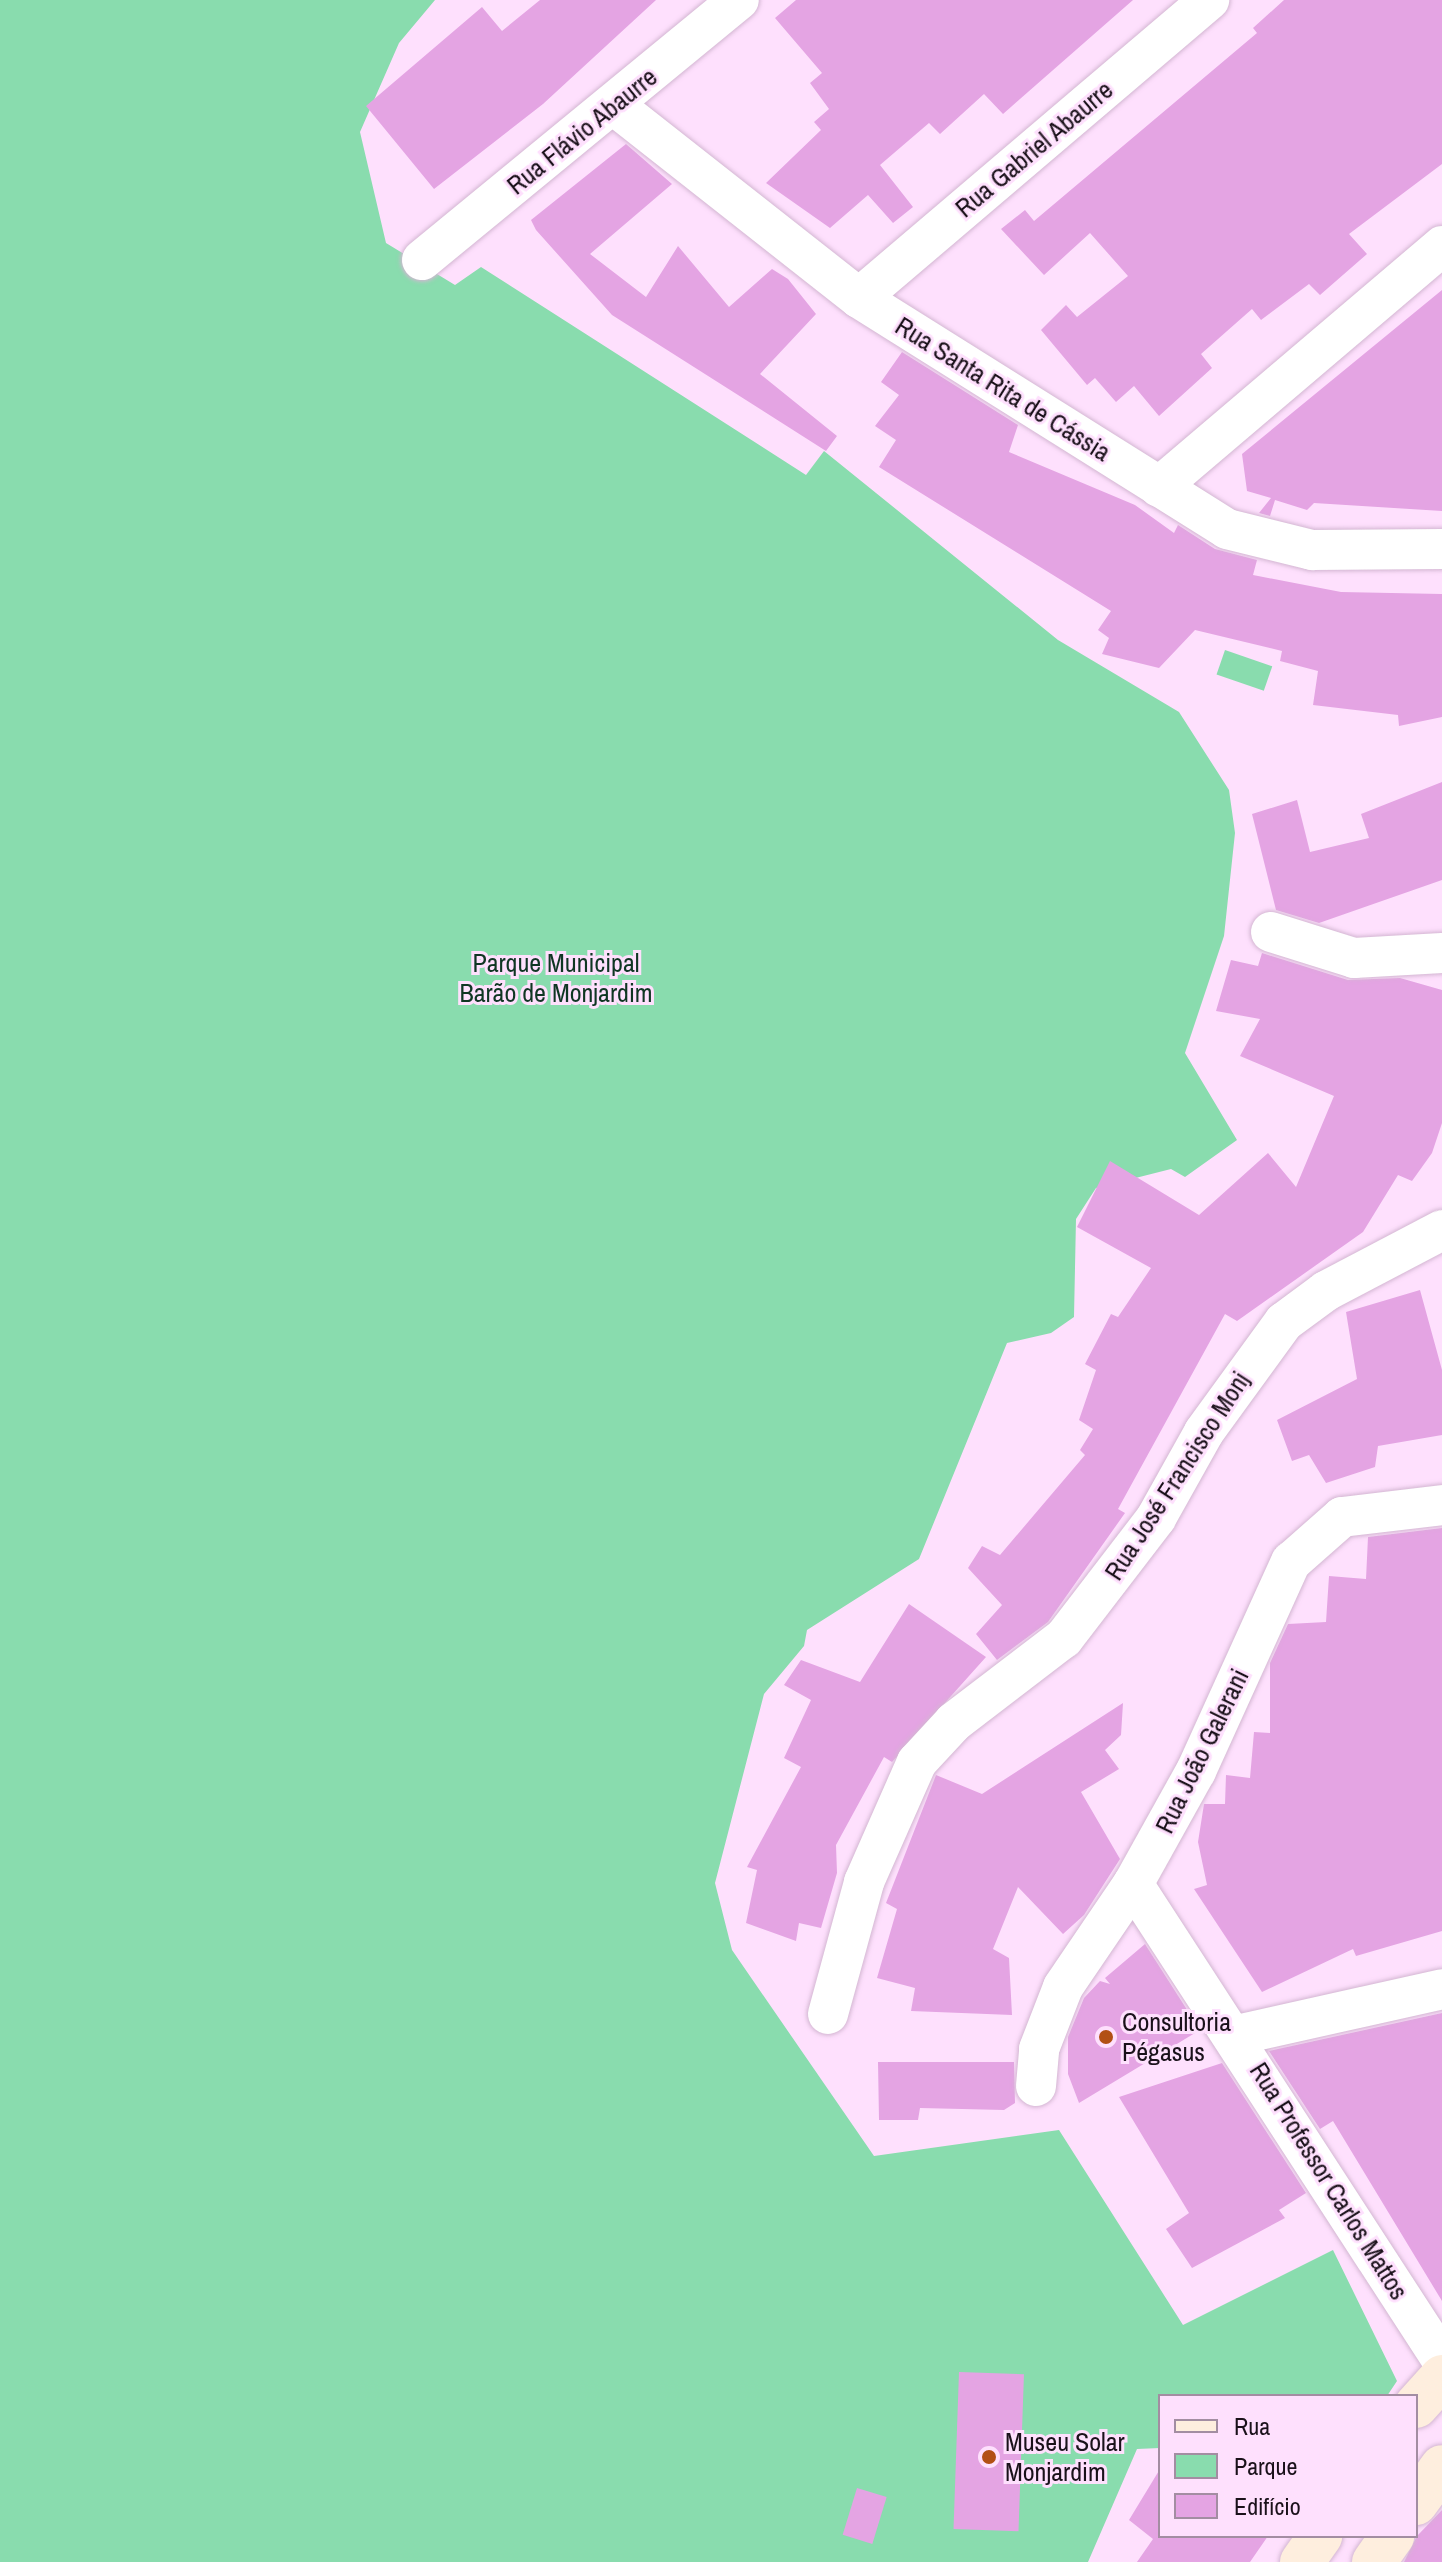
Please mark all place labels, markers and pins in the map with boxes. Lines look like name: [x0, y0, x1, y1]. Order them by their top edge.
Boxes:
place label: Consultoria Pégasus: [1122, 2006, 1231, 2068]
marker: Consultoria Pégasus: [1097, 2028, 1115, 2046]
place label: Museu Solar Monjardim: [1005, 2426, 1125, 2488]
marker: Museu Solar Monjardim: [980, 2448, 998, 2466]

